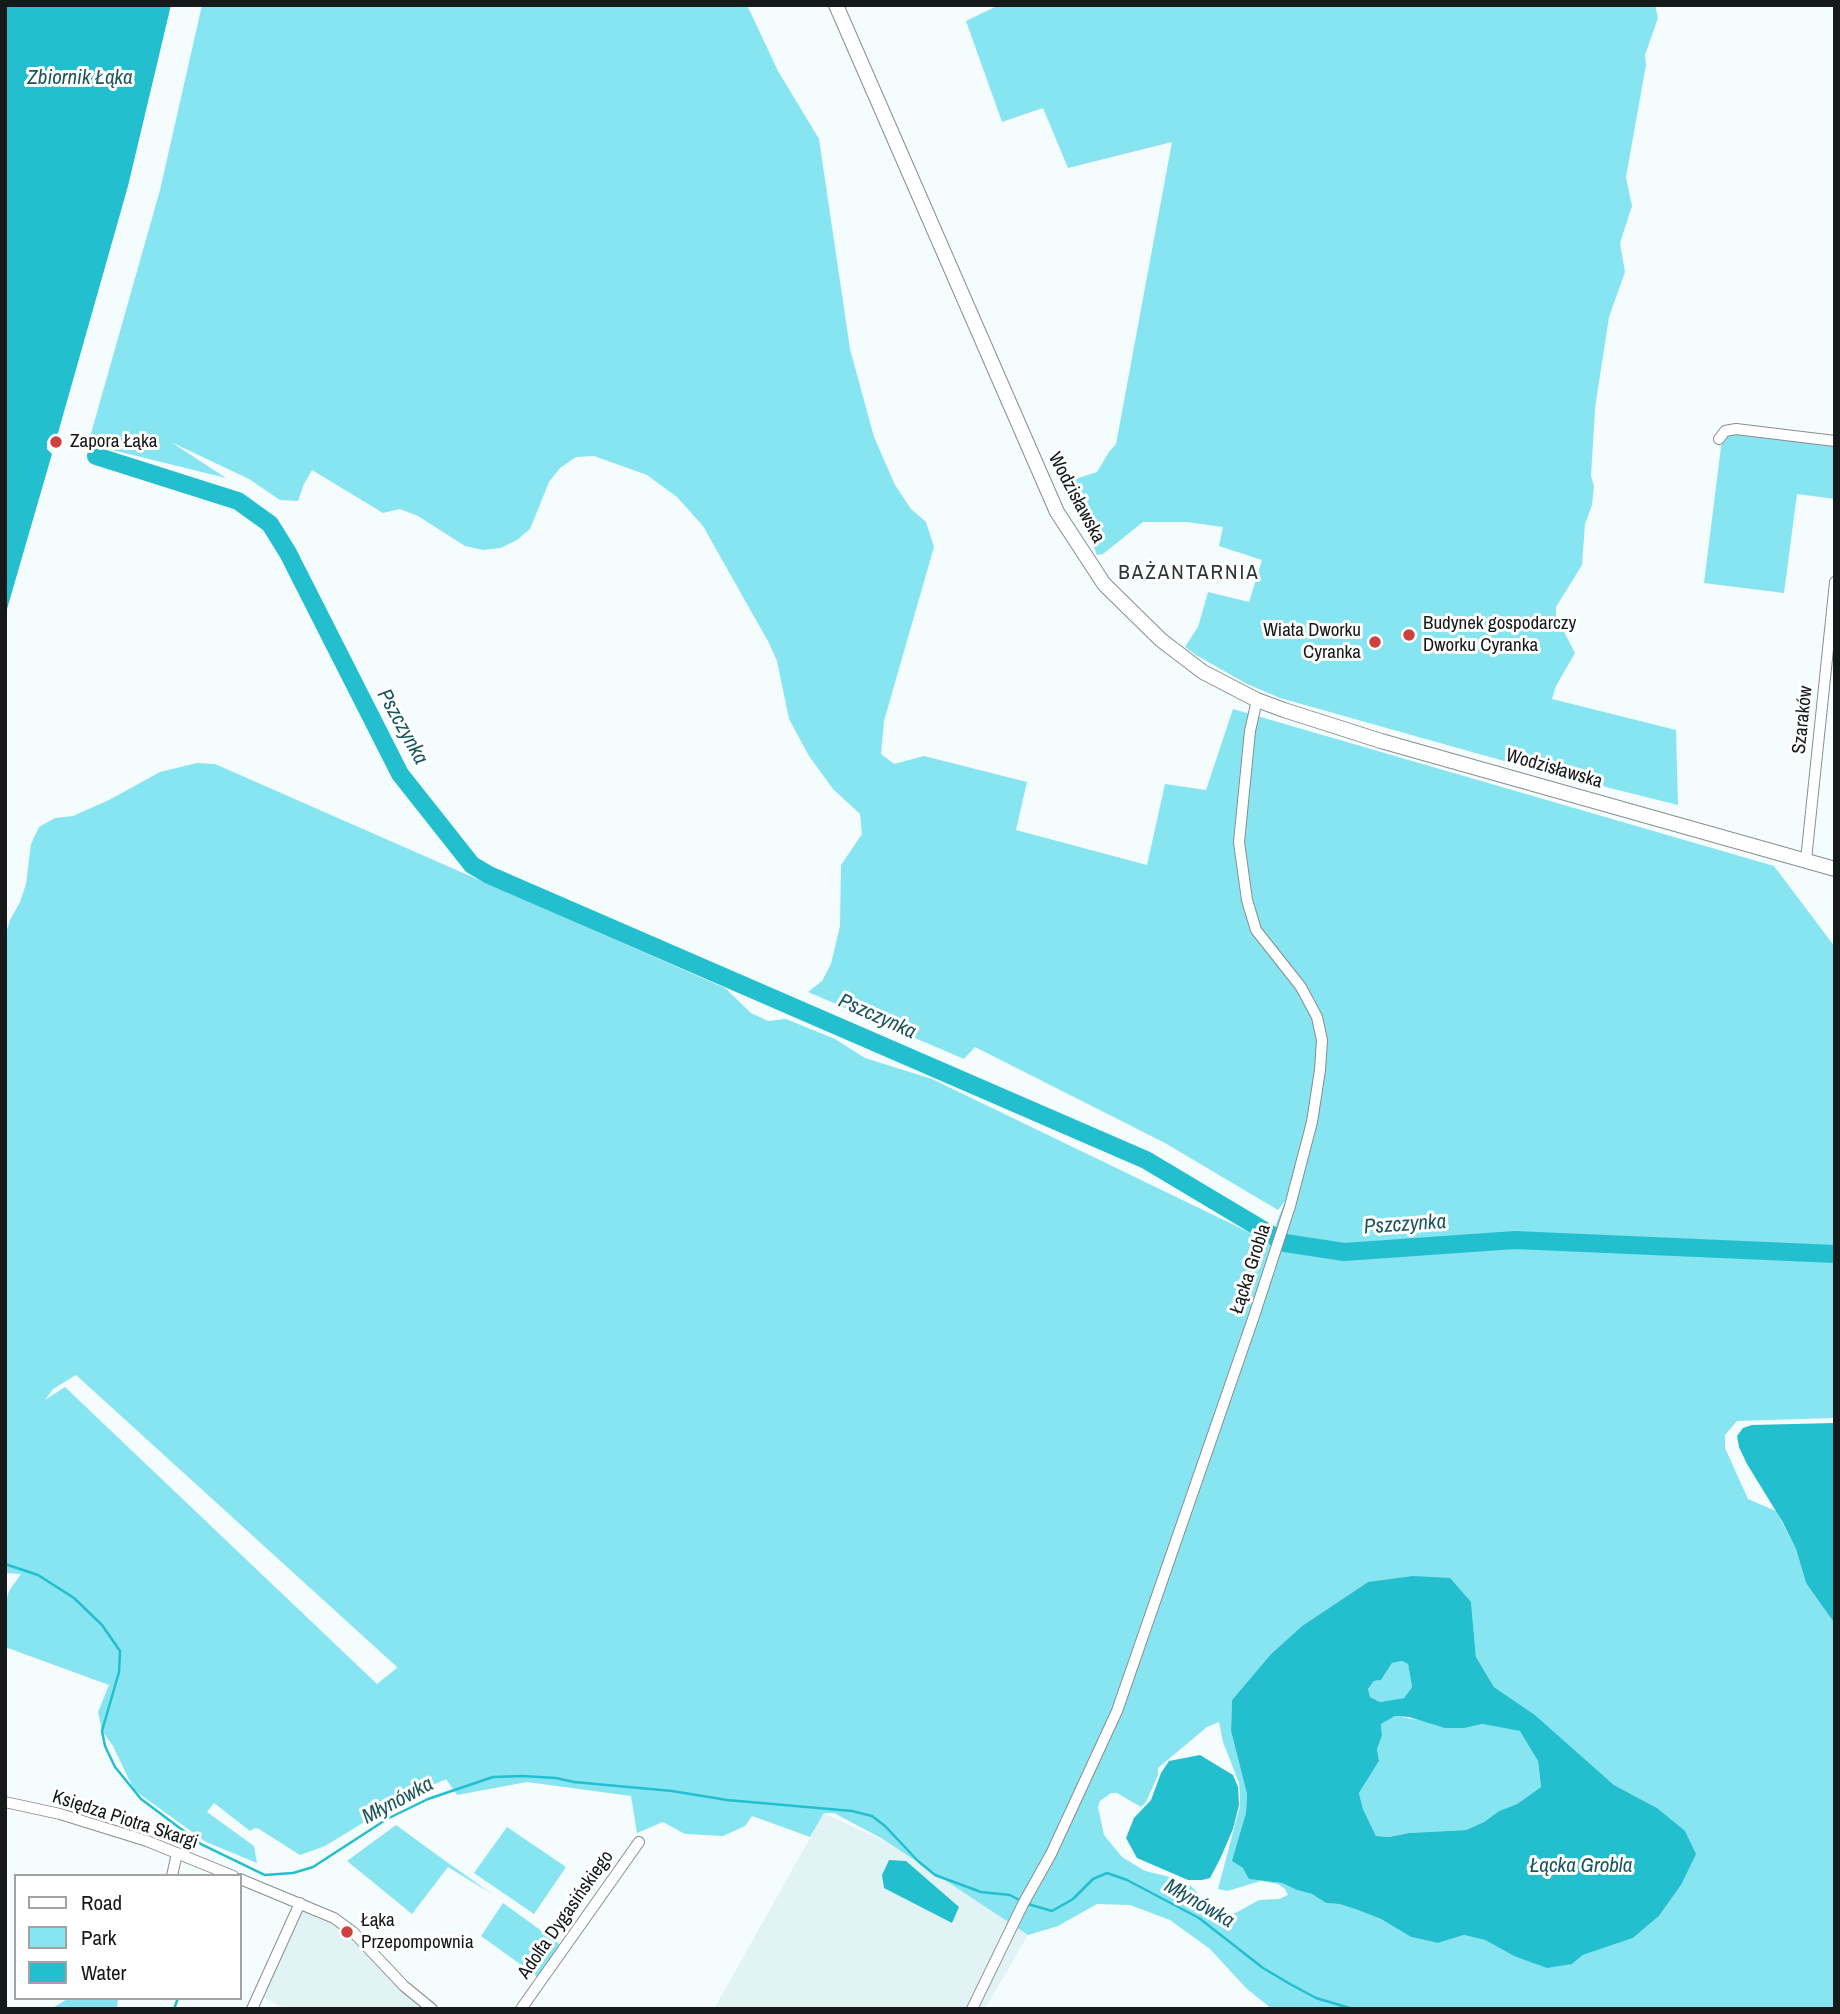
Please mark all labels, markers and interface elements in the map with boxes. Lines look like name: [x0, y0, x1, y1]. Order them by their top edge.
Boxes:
water label: Zbiornik Łąka: [27, 65, 133, 91]
place label: Zapora Łąka: [70, 431, 157, 453]
marker: Zapora Łąka: [48, 434, 64, 450]
street label: Wodzisławska: [1043, 449, 1109, 547]
district label: BAŻANTARNIA: [1120, 560, 1258, 586]
place label: Budynek gospodarczy Dworku Cyranka: [1423, 613, 1576, 657]
place label: Wiata Dworku Cyranka: [1263, 620, 1361, 664]
marker: Budynek gospodarczy Dworku Cyranka: [1401, 627, 1417, 643]
marker: Wiata Dworku Cyranka: [1367, 634, 1383, 650]
water label: Pszczynka: [371, 685, 433, 769]
street label: Szaraków: [1788, 685, 1818, 755]
street label: Wodzisławska: [1503, 744, 1605, 794]
water label: Pszczynka: [834, 989, 920, 1045]
water label: Pszczynka: [1363, 1210, 1447, 1240]
street label: Łącka Grobla: [1226, 1221, 1276, 1317]
water label: Młynówka: [358, 1772, 438, 1830]
street label: Księdza Piotra Skargi: [49, 1786, 201, 1854]
street label: Adolfa Dygasińskiego: [513, 1846, 619, 1984]
water label: Łącka Grobla: [1530, 1853, 1632, 1879]
legend: [14, 1874, 242, 2000]
water label: Młynówka: [1160, 1874, 1238, 1934]
text: Road: [81, 1888, 122, 1917]
place label: Łąka Przepompownia: [361, 1910, 474, 1954]
text: Park: [81, 1923, 116, 1952]
marker: Łąka Przepompownia: [339, 1924, 355, 1940]
text: Water: [81, 1958, 126, 1987]

